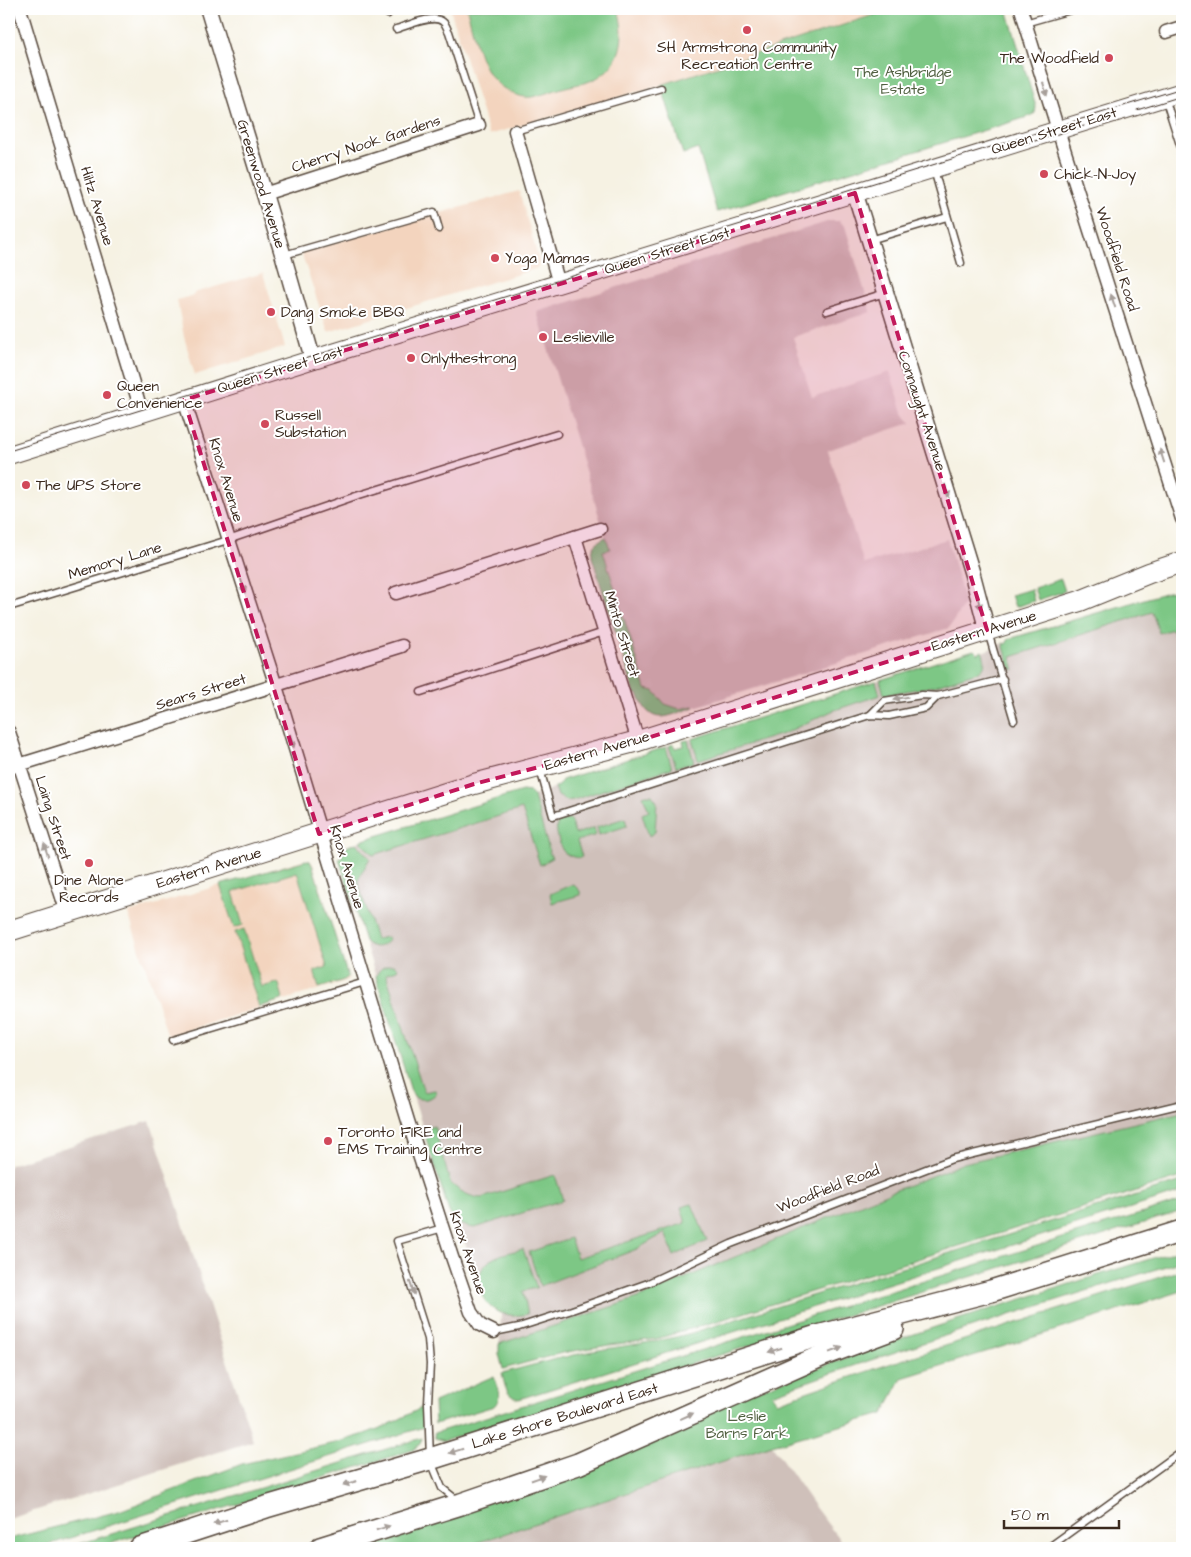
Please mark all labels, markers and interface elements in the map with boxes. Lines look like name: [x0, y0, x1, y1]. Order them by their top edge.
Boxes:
marker: SH Armstrong Community Recreation Centre: [741, 24, 753, 36]
place label: SH Armstrong Community Recreation Centre: [657, 37, 837, 75]
place label: The Woodfield: [1000, 48, 1099, 69]
marker: The Woodfield: [1103, 52, 1115, 64]
park label: The Ashbridge Estate: [854, 62, 952, 100]
one-way arrow: [1042, 82, 1050, 97]
street label: Queen Street East: [989, 102, 1119, 160]
street label: Cherry Nook Gardens: [289, 110, 444, 179]
street label: Greenwood Avenue: [231, 117, 291, 251]
street label: Hiltz Avenue: [75, 164, 119, 248]
place label: Chick-N-Joy: [1054, 164, 1136, 186]
marker: Chick-N-Joy: [1038, 168, 1050, 180]
street label: Woodfield Road: [1090, 204, 1144, 314]
street label: Queen Street East: [602, 222, 732, 280]
place label: Yoga Mamas: [505, 248, 590, 270]
marker: Yoga Mamas: [489, 252, 501, 264]
one-way arrow: [1109, 293, 1116, 308]
place label: Dang Smoke BBQ: [281, 302, 405, 324]
marker: Dang Smoke BBQ: [265, 306, 277, 318]
place label: Leslieville: [553, 327, 615, 348]
marker: Leslieville: [537, 331, 549, 343]
street label: Queen Street East: [215, 341, 345, 399]
place label: Onlythestrong: [421, 348, 517, 370]
street label: Connaught Avenue: [892, 348, 951, 474]
marker: Onlythestrong: [405, 352, 417, 364]
place label: Queen Convenience: [117, 376, 202, 414]
marker: Queen Convenience: [101, 389, 113, 401]
place label: Russell Substation: [275, 405, 347, 443]
marker: Russell Substation: [259, 418, 271, 430]
street label: Knox Avenue: [203, 435, 249, 525]
one-way arrow: [195, 439, 203, 454]
one-way arrow: [1158, 448, 1166, 463]
place label: The UPS Store: [36, 475, 141, 496]
marker: The UPS Store: [20, 479, 32, 491]
one-way arrow: [944, 484, 952, 499]
street label: Memory Lane: [66, 537, 165, 586]
one-way arrow: [239, 579, 247, 594]
street label: Minto Street: [599, 588, 645, 680]
one-way arrow: [975, 594, 983, 609]
street label: Eastern Avenue: [929, 605, 1039, 657]
street label: Sears Street: [153, 668, 249, 716]
one-way arrow: [893, 695, 909, 703]
street label: Eastern Avenue: [542, 726, 652, 776]
one-way arrow: [288, 734, 296, 749]
street label: Laing Street: [28, 773, 77, 863]
street label: Knox Avenue: [324, 822, 370, 912]
one-way arrow: [42, 842, 50, 857]
street label: Eastern Avenue: [154, 842, 264, 894]
marker: Dine Alone Records: [83, 857, 95, 869]
place label: Dine Alone Records: [54, 870, 124, 908]
place label: Toronto FIRE and EMS Training Centre: [338, 1122, 482, 1161]
marker: Toronto FIRE and EMS Training Centre: [322, 1135, 334, 1147]
street label: Woodfield Road: [774, 1160, 883, 1218]
street label: Knox Avenue: [444, 1209, 492, 1297]
one-way arrow: [408, 1280, 416, 1295]
one-way arrow: [768, 1346, 783, 1354]
one-way arrow: [829, 1346, 843, 1354]
street label: Lake Shore Boulevard East: [469, 1378, 661, 1454]
park label: Leslie Barns Park: [706, 1406, 788, 1444]
one-way arrow: [680, 1411, 694, 1419]
one-way arrow: [448, 1447, 463, 1455]
one-way arrow: [530, 1474, 545, 1481]
one-way arrow: [342, 1479, 357, 1487]
scale bar: [1004, 1497, 1118, 1529]
text: 50 m: [1011, 1505, 1049, 1526]
one-way arrow: [212, 1519, 227, 1527]
one-way arrow: [376, 1524, 391, 1532]

